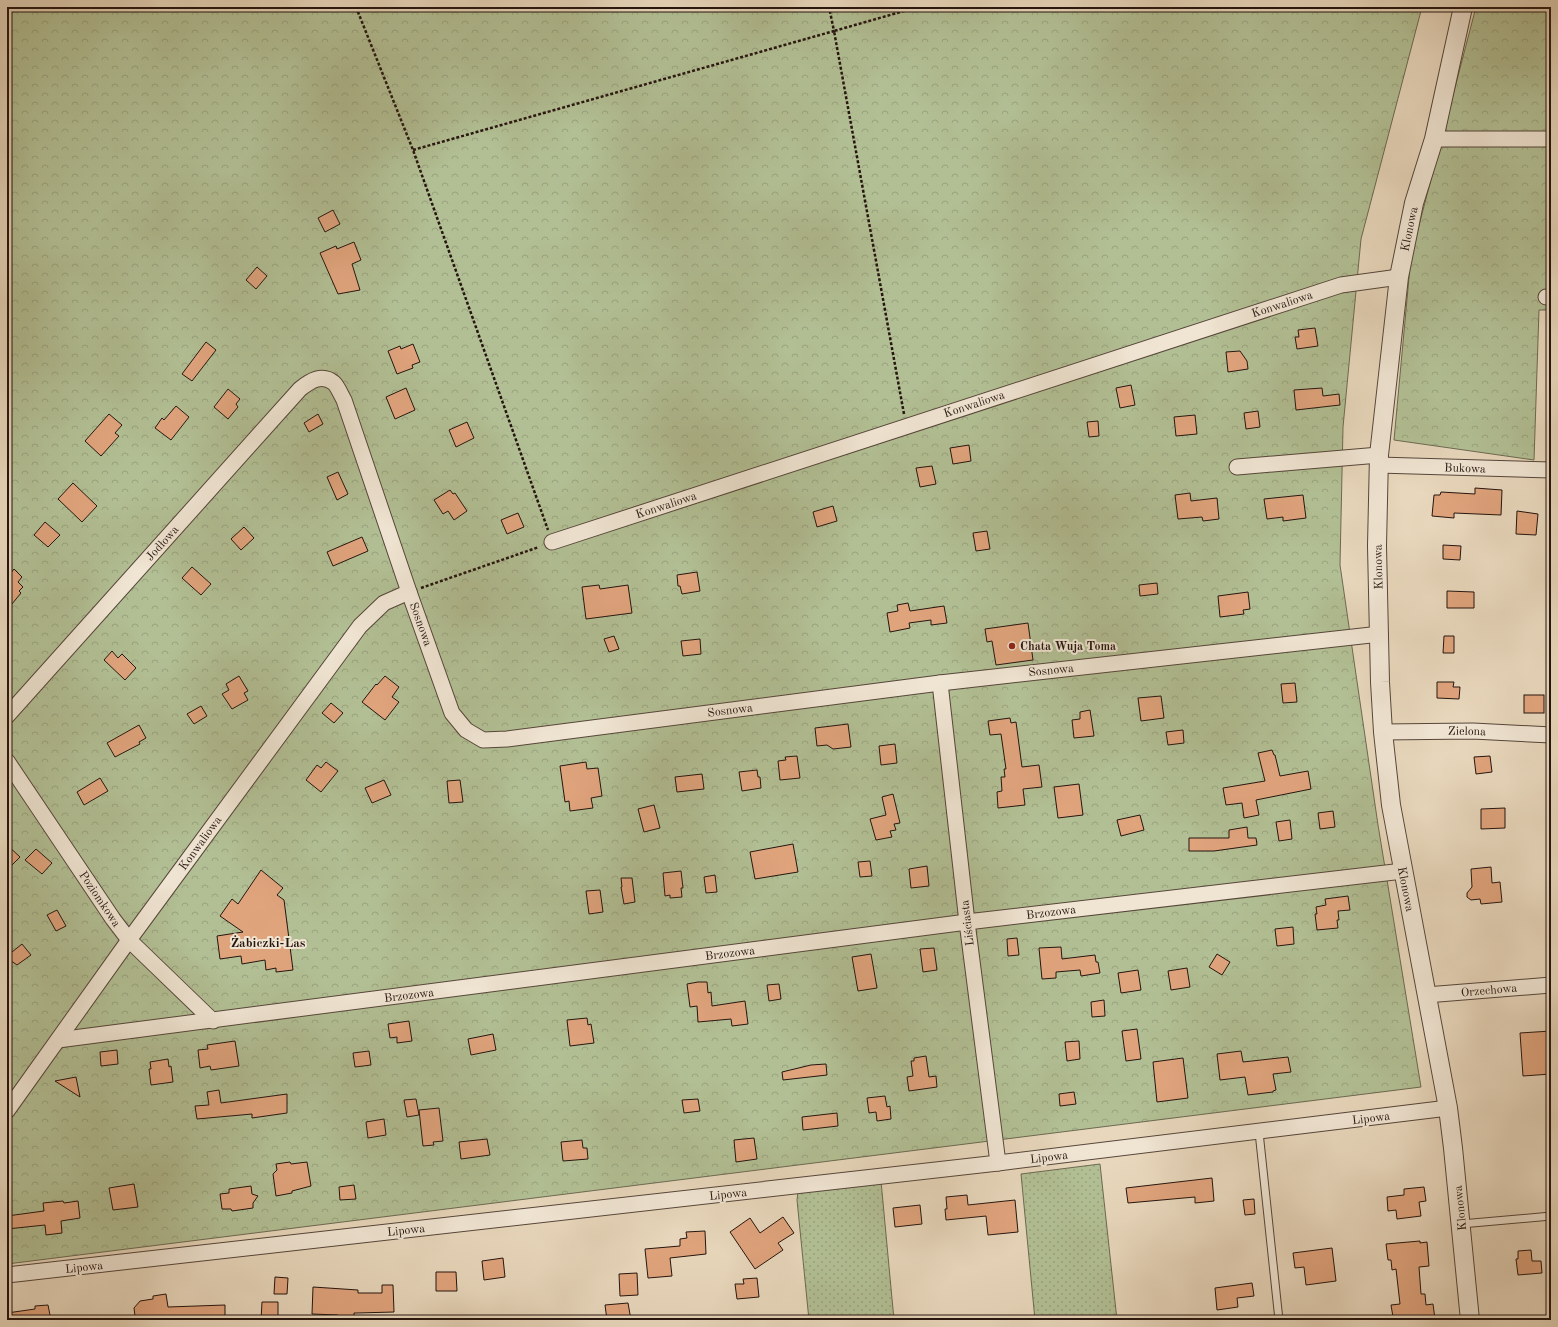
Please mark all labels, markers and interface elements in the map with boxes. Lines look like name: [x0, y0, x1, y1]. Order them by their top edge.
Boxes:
street label: Klonowa: [1399, 206, 1421, 253]
street label: Konwaliowa: [1250, 289, 1314, 320]
street label: Konwaliowa: [942, 389, 1006, 420]
street label: Bukowa: [1444, 462, 1486, 476]
street label: Konwaliowa: [634, 490, 698, 521]
street label: Jodłowa: [144, 524, 182, 564]
street label: Klonowa: [1373, 544, 1385, 590]
street label: Sosnowa: [407, 601, 434, 648]
marker: Chata Wuja Toma: [1007, 641, 1017, 651]
place label: Chata Wuja Toma: [1020, 641, 1116, 653]
street label: Sosnowa: [1028, 663, 1075, 679]
street label: Sosnowa: [707, 702, 754, 720]
street label: Zielona: [1448, 726, 1486, 738]
street label: Konwaliowa: [177, 814, 224, 873]
street label: Klonowa: [1395, 866, 1415, 913]
street label: Poziomkowa: [76, 870, 122, 930]
street label: Liściasta: [959, 899, 977, 947]
street label: Brzozowa: [1025, 904, 1077, 922]
district label: Żabiczki-Las: [231, 935, 306, 950]
street label: Brzozowa: [704, 945, 756, 963]
street label: Orzechowa: [1460, 983, 1518, 999]
street label: Brzozowa: [383, 987, 435, 1005]
street label: Lipowa: [1351, 1111, 1391, 1127]
street label: Lipowa: [1029, 1150, 1069, 1166]
street label: Klonowa: [1453, 1185, 1469, 1231]
street label: Lipowa: [709, 1187, 748, 1203]
street label: Lipowa: [387, 1223, 426, 1239]
street label: Lipowa: [65, 1260, 104, 1276]

